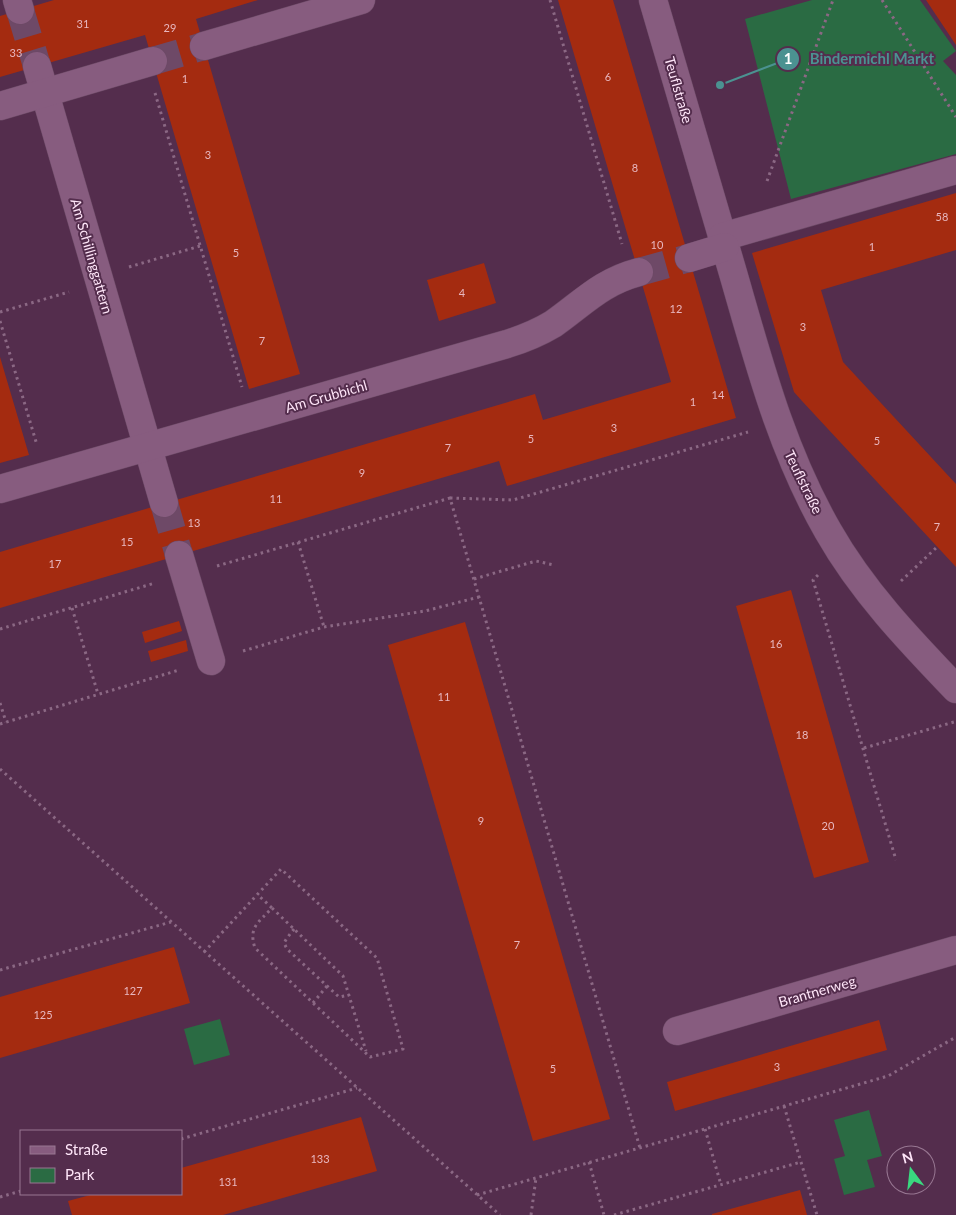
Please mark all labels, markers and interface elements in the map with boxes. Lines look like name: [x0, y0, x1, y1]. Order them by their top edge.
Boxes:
house number: 31: [77, 17, 89, 30]
house number: 29: [164, 21, 176, 34]
callout: Bindermichl Markt: [775, 44, 944, 74]
house number: 33: [10, 46, 22, 59]
text: 1: [784, 49, 792, 67]
text: Bindermichl Markt: [810, 49, 935, 67]
street label: Teuflstraße: [661, 55, 697, 125]
house number: 6: [605, 70, 611, 83]
house number: 1: [182, 72, 188, 85]
house number: 3: [205, 148, 211, 161]
house number: 8: [632, 161, 638, 174]
street label: Am Schillinggattern: [67, 196, 117, 316]
house number: 58: [936, 210, 948, 223]
house number: 10: [651, 238, 664, 251]
house number: 1: [869, 240, 875, 253]
house number: 5: [233, 246, 239, 259]
house number: 4: [459, 286, 466, 299]
house number: 12: [670, 302, 682, 315]
house number: 3: [800, 320, 806, 333]
house number: 7: [259, 334, 265, 347]
street label: Am Grubbichl: [283, 376, 369, 416]
house number: 14: [712, 388, 725, 401]
house number: 1: [690, 395, 696, 408]
house number: 3: [611, 421, 617, 434]
house number: 5: [528, 432, 534, 445]
house number: 5: [874, 434, 880, 447]
house number: 7: [445, 441, 451, 454]
street label: Teuflstraße: [781, 447, 827, 517]
house number: 9: [359, 466, 365, 479]
house number: 11: [270, 492, 282, 505]
house number: 13: [188, 516, 200, 529]
house number: 7: [934, 520, 940, 533]
house number: 15: [121, 535, 133, 548]
house number: 17: [49, 557, 61, 570]
house number: 16: [770, 637, 782, 650]
house number: 11: [438, 690, 450, 703]
house number: 18: [796, 728, 808, 741]
house number: 9: [478, 814, 484, 827]
house number: 20: [822, 819, 835, 832]
house number: 7: [514, 938, 520, 951]
street label: Brantnerweg: [776, 972, 858, 1010]
house number: 127: [123, 984, 143, 997]
house number: 125: [33, 1008, 53, 1021]
house number: 3: [774, 1060, 780, 1073]
house number: 5: [550, 1062, 556, 1075]
legend: [20, 1130, 182, 1195]
text: Straße: [65, 1140, 108, 1158]
north arrow: [886, 1145, 936, 1195]
text: N: [900, 1147, 915, 1167]
house number: 133: [310, 1152, 330, 1165]
text: Park: [65, 1165, 95, 1183]
house number: 131: [218, 1175, 238, 1188]

